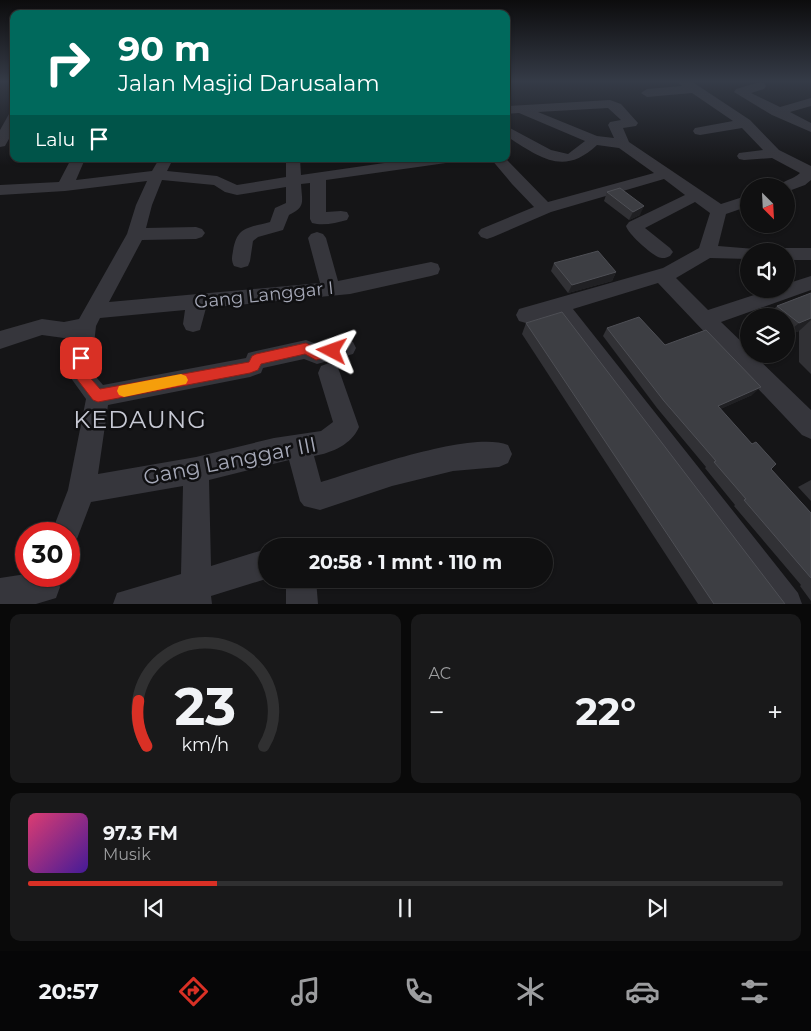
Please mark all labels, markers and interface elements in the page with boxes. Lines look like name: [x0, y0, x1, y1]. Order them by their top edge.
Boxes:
text: 90 m: [118, 27, 211, 70]
icon: right: [35, 30, 100, 95]
text: Jalan Masjid Darusalam: [118, 70, 380, 97]
icon: arrive: [85, 125, 113, 153]
text: Lalu: [35, 128, 75, 151]
north arrow: [740, 178, 795, 232]
map controls: [740, 178, 795, 363]
button: sound: [740, 243, 795, 298]
street label: Gang Langgar I: [193, 277, 335, 313]
button: layers: [740, 308, 795, 363]
position arrow: [305, 324, 357, 376]
pin: [60, 337, 102, 379]
icon: arrive: [67, 344, 95, 372]
district label: KEDAUNG: [73, 405, 207, 434]
street label: Gang Langgar III: [141, 431, 319, 490]
speed limit sign: 30: [15, 522, 80, 587]
text: 20:58 · 1 mnt · 110 m: [309, 551, 502, 574]
text: AC: [429, 664, 451, 683]
text: 23: [175, 675, 236, 738]
text: 22°: [575, 688, 636, 735]
text: −: [429, 695, 445, 729]
text: +: [767, 695, 783, 729]
text: km/h: [181, 734, 229, 755]
text: 97.3 FM: [103, 822, 178, 845]
text: Musik: [103, 845, 151, 864]
icon: previous: [140, 894, 168, 922]
icon: pause: [391, 894, 419, 922]
icon: next: [643, 894, 671, 922]
icon: directions: [176, 974, 211, 1009]
icon: music: [288, 974, 323, 1009]
icon: phone: [401, 974, 436, 1009]
icon: climate: [513, 974, 548, 1009]
icon: car: [625, 974, 660, 1009]
icon: filters: [737, 974, 772, 1009]
text: 20:57: [39, 978, 99, 1005]

